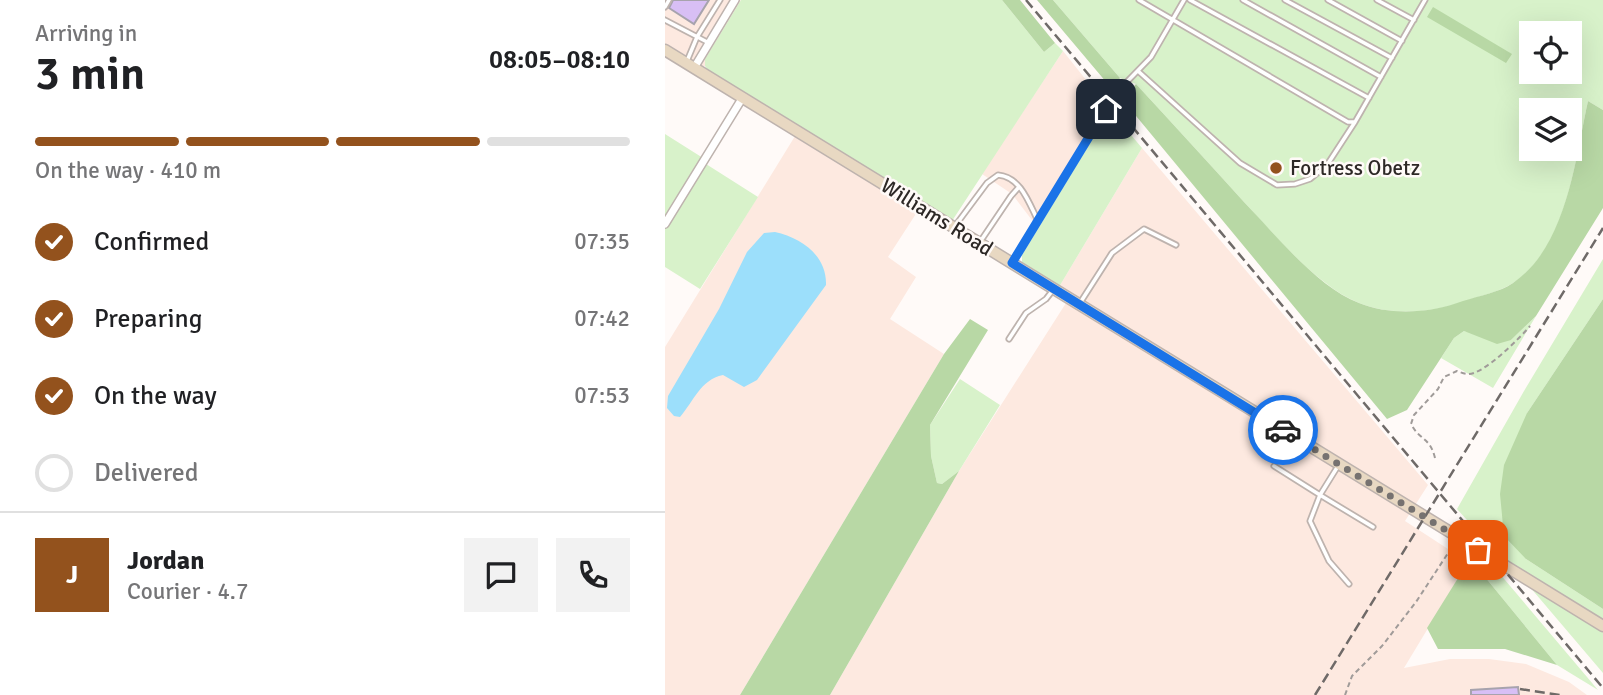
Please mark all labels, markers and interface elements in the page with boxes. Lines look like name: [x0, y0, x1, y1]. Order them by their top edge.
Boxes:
text: Arriving in: [35, 19, 137, 48]
map controls: [1519, 21, 1582, 161]
button: locate: [1519, 21, 1582, 84]
text: 08:05–08:10: [489, 44, 630, 76]
text: 3 min: [35, 46, 145, 102]
pin: [1076, 79, 1136, 139]
icon: home: [1087, 90, 1125, 128]
button: layers: [1519, 98, 1582, 161]
place label: Fortress Obetz: [1290, 155, 1420, 181]
text: On the way · 410 m: [35, 156, 221, 185]
marker: Fortress Obetz: [1268, 160, 1284, 176]
street label: Williams Road: [876, 172, 998, 262]
icon: check: [35, 223, 73, 261]
text: Confirmed: [94, 226, 209, 258]
text: 07:35: [574, 227, 630, 256]
icon: check: [35, 300, 73, 338]
text: Preparing: [94, 303, 202, 335]
text: 07:42: [574, 304, 630, 333]
icon: check: [35, 377, 73, 415]
text: On the way: [94, 380, 217, 412]
text: 07:53: [574, 381, 630, 410]
courier: [1248, 395, 1318, 465]
icon: car: [1264, 411, 1302, 449]
text: Delivered: [94, 457, 199, 489]
pin: [1448, 520, 1508, 580]
icon: bag: [1459, 531, 1497, 569]
button: chat: [464, 538, 538, 612]
button: phone: [556, 538, 630, 612]
text: Jordan: [127, 545, 204, 577]
text: J: [66, 559, 78, 591]
text: Courier · 4.7: [127, 577, 248, 606]

